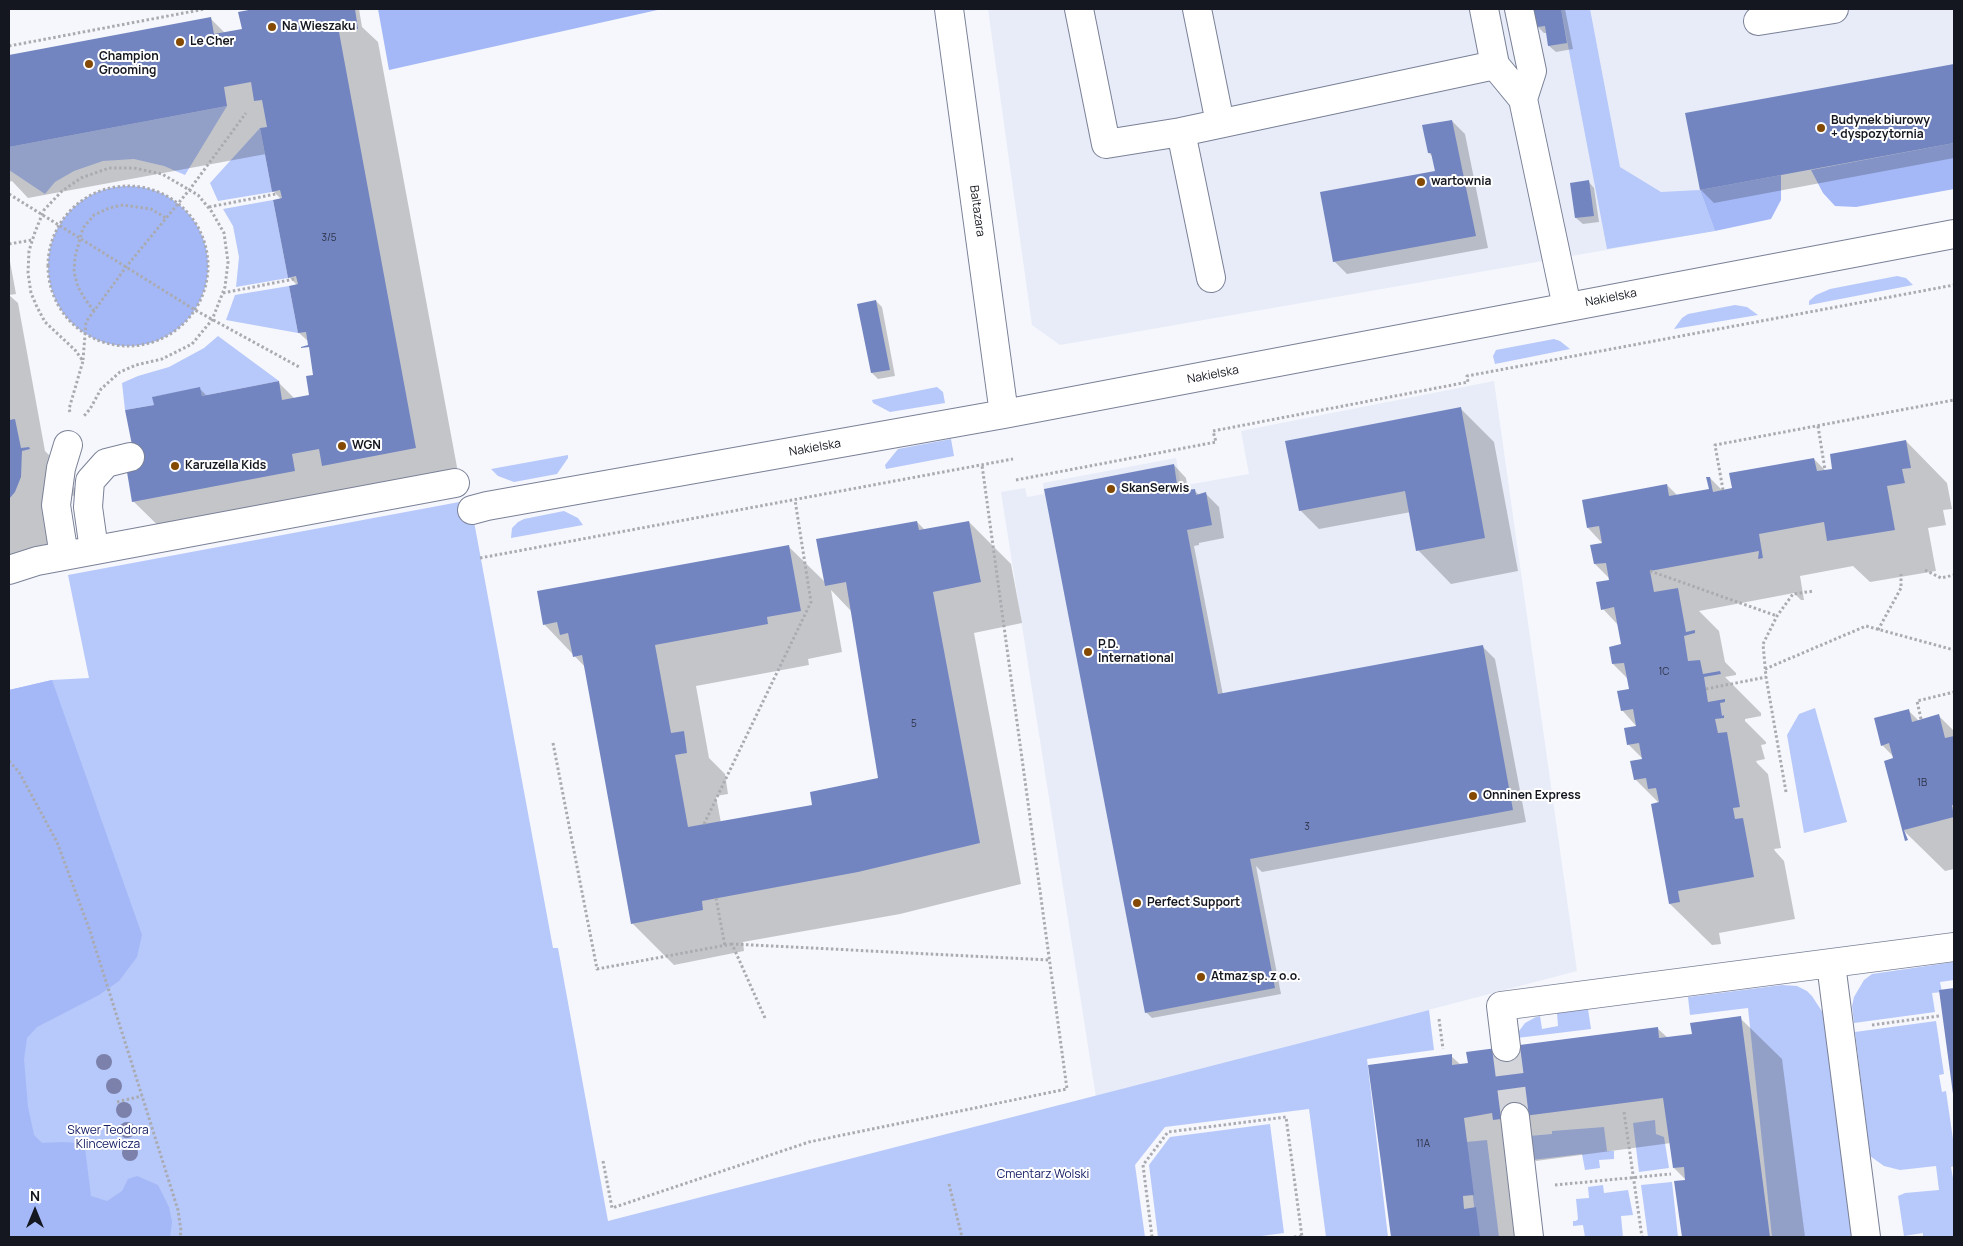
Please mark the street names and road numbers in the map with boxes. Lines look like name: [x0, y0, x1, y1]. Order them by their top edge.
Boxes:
street label: Baltazara: [966, 184, 988, 238]
street label: Nakielska: [1584, 286, 1638, 310]
street label: Nakielska: [1186, 363, 1240, 387]
street label: Nakielska: [788, 436, 842, 460]

